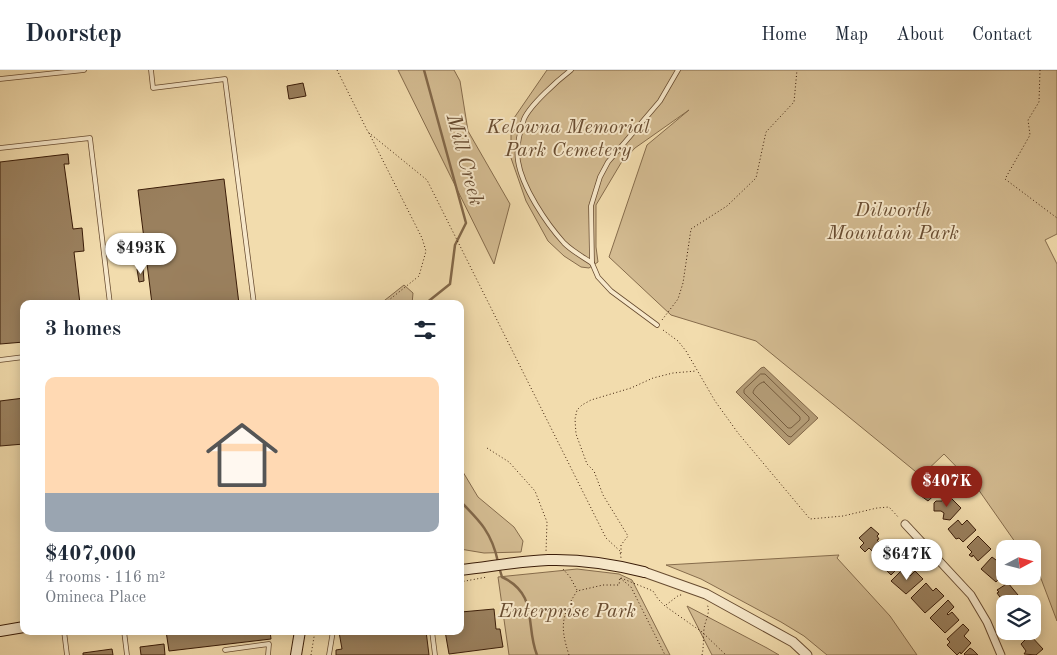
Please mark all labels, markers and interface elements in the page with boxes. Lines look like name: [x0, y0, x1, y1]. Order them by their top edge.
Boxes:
text: Doorstep: [25, 23, 122, 47]
text: Home: [761, 26, 807, 44]
text: Map: [835, 26, 868, 44]
text: About: [896, 26, 944, 44]
text: Contact: [972, 26, 1032, 44]
water label: Mill Creek: [441, 111, 486, 208]
park label: Kelowna Memorial Park Cemetery: [485, 118, 650, 161]
park label: Dilworth Mountain Park: [826, 201, 959, 244]
pin: $493K: [106, 232, 176, 275]
text: $493K: [116, 241, 166, 257]
icon: filters: [411, 316, 439, 344]
text: 3 homes: [45, 319, 121, 340]
icon: home: [197, 410, 287, 500]
pin: $407K: [912, 466, 982, 508]
text: $407K: [922, 474, 972, 490]
pin: $647K: [872, 538, 942, 581]
north arrow: [996, 540, 1041, 585]
map controls: [996, 540, 1041, 640]
text: $407,000: [45, 544, 136, 565]
text: $647K: [882, 547, 932, 563]
text: 4 rooms · 116 m²: [45, 570, 165, 586]
text: Omineca Place: [45, 590, 146, 606]
button: layers: [996, 595, 1041, 640]
park label: Enterprise Park: [497, 602, 636, 622]

